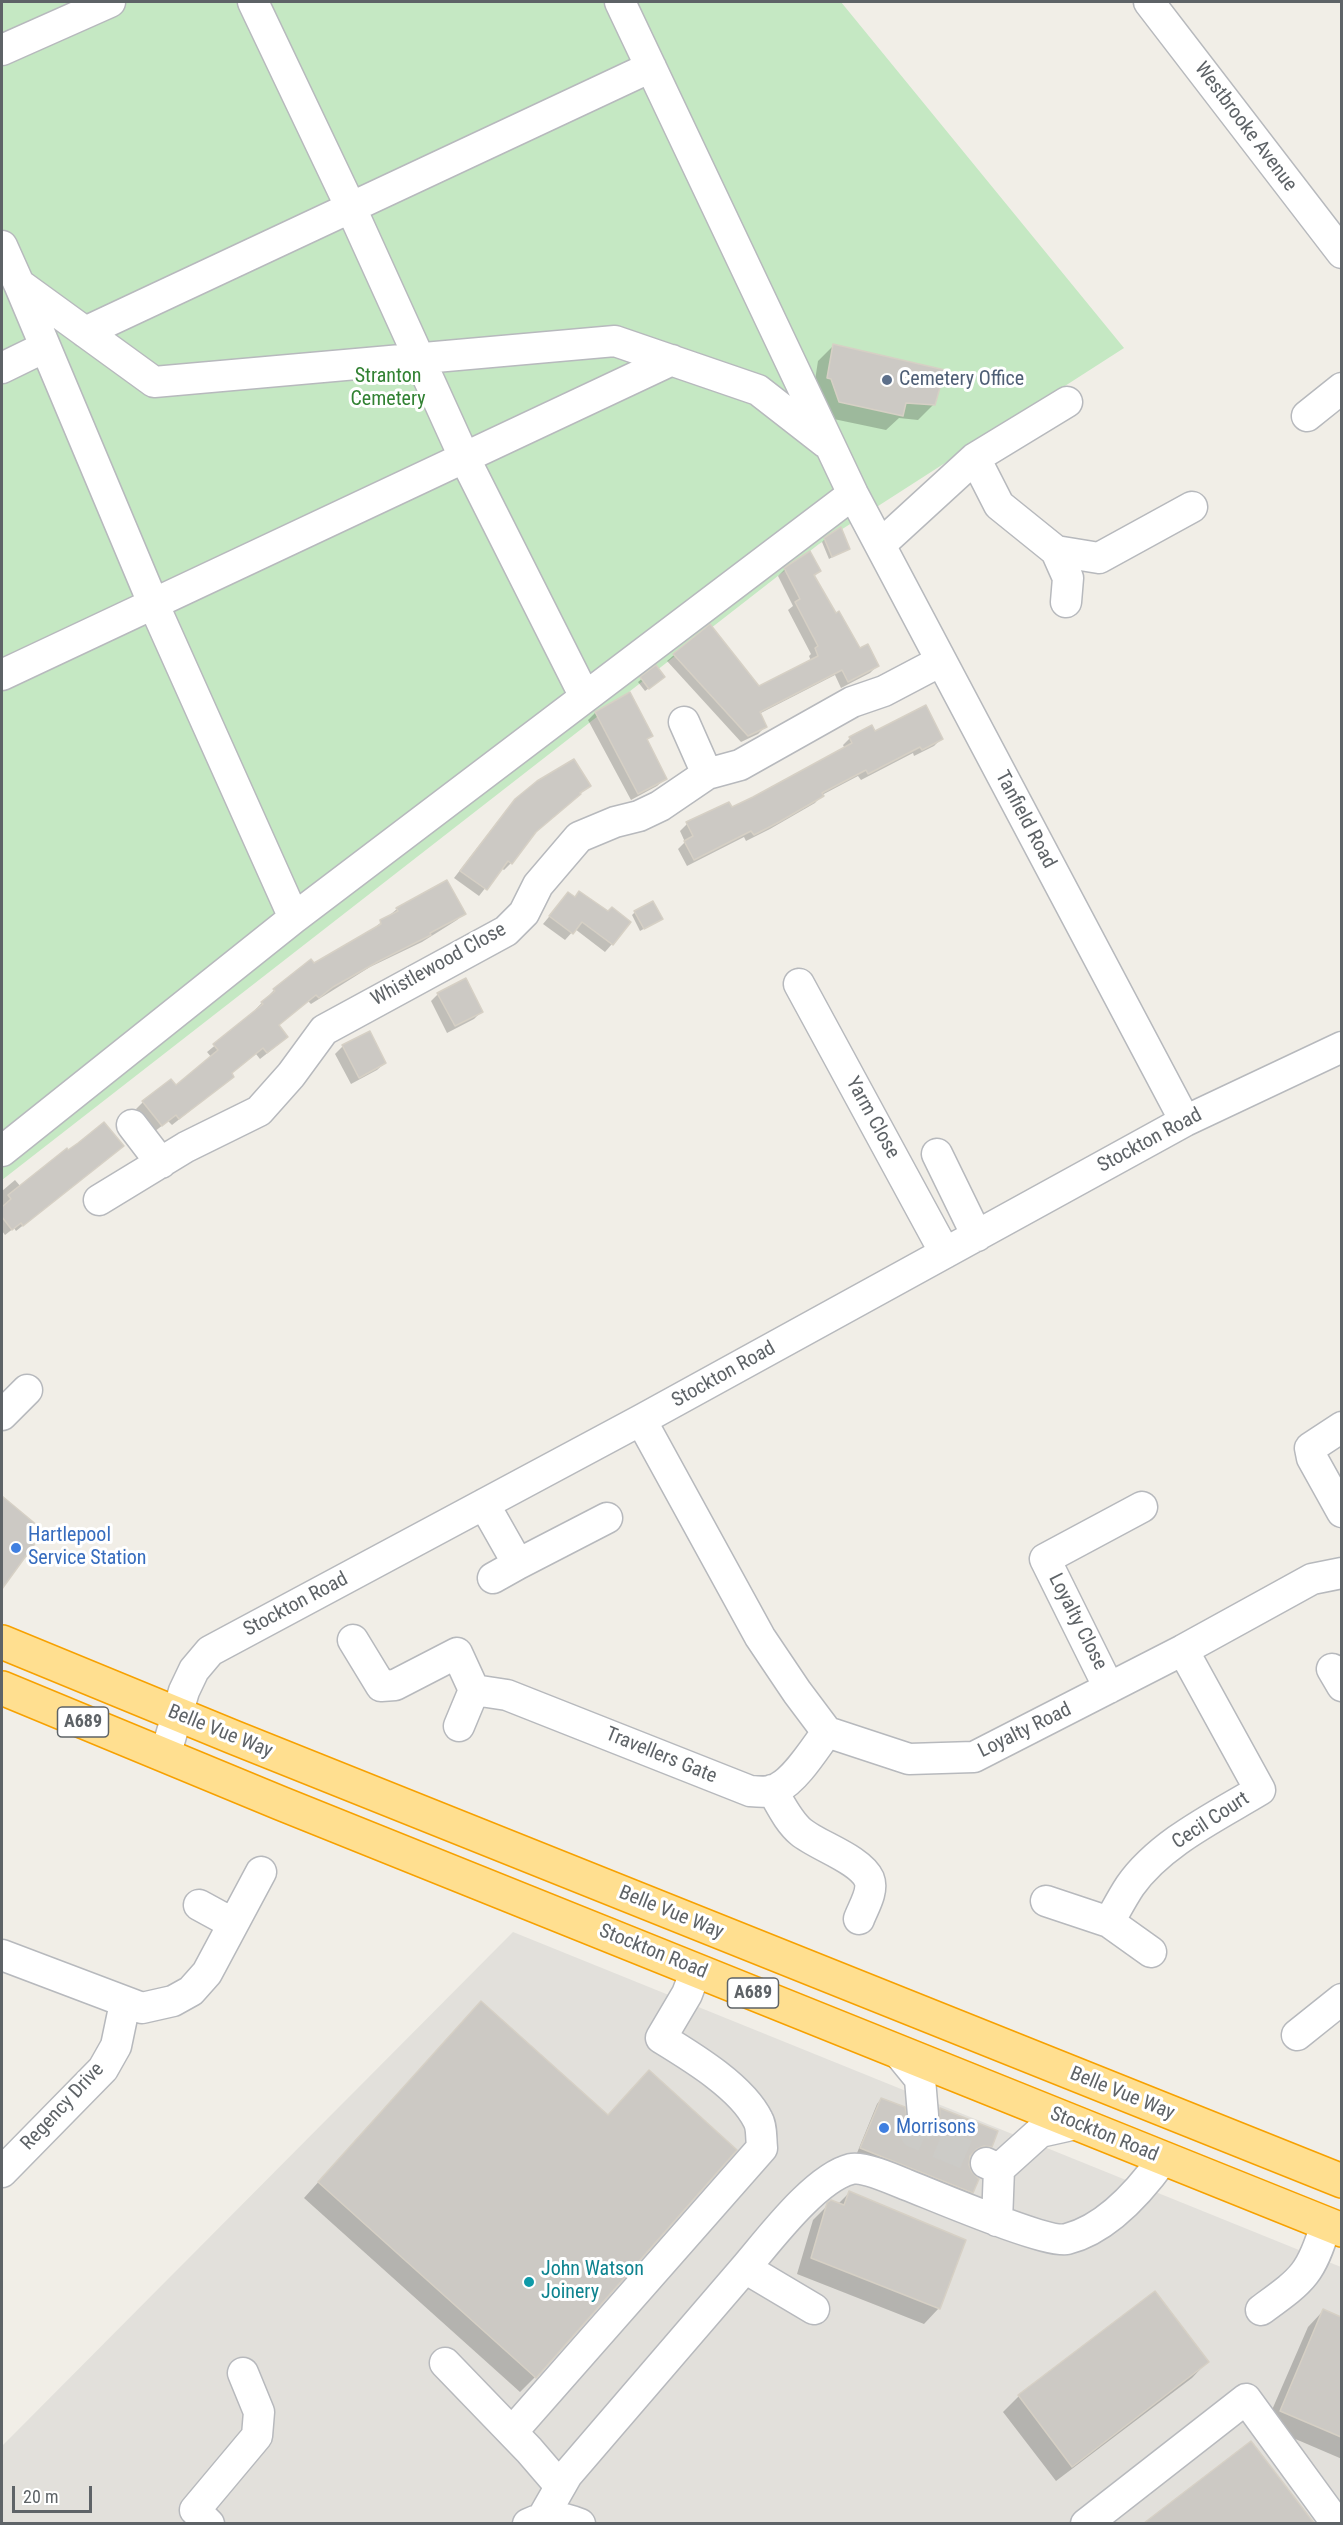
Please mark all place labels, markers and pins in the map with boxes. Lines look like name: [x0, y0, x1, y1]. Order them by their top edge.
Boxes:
place label: Cemetery Office: [899, 368, 1024, 392]
marker: Cemetery Office: [880, 373, 894, 387]
place label: Hartlepool Service Station: [28, 1524, 146, 1571]
marker: Hartlepool Service Station: [9, 1541, 23, 1555]
place label: Morrisons: [896, 2116, 976, 2140]
marker: Morrisons: [877, 2121, 891, 2135]
place label: John Watson Joinery: [541, 2258, 644, 2305]
marker: John Watson Joinery: [522, 2275, 536, 2289]

